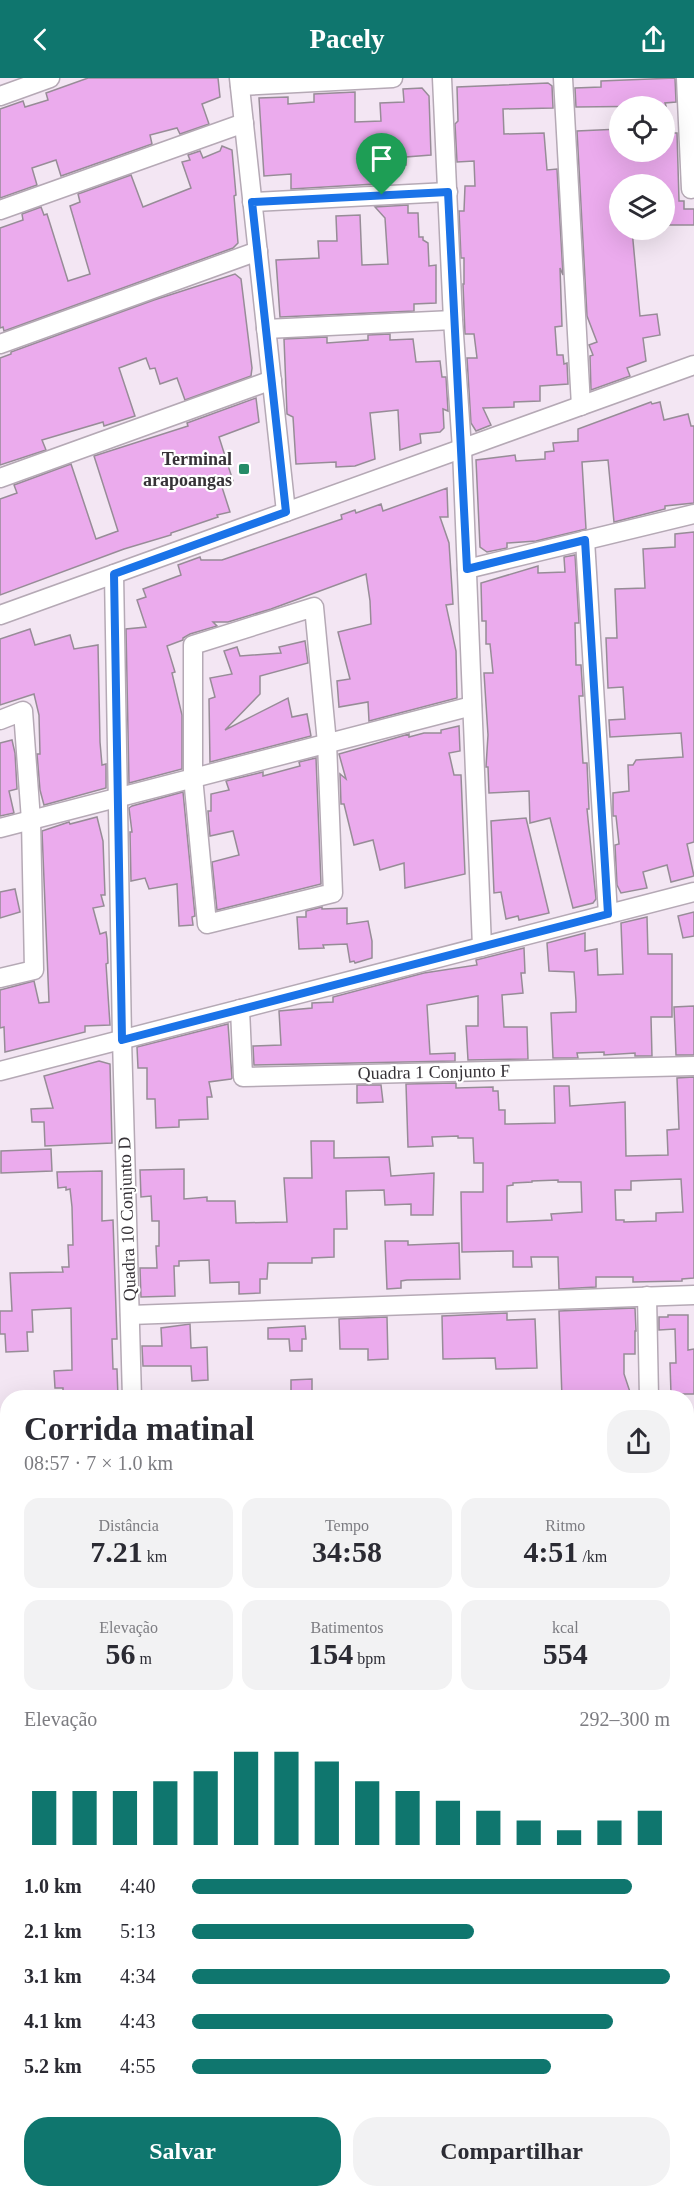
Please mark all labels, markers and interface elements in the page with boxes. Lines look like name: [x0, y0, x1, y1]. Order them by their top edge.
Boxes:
icon: back: [24, 23, 57, 56]
icon: share: [637, 23, 670, 56]
text: Pacely: [310, 24, 384, 54]
map controls: [609, 96, 675, 240]
button: locate: [609, 96, 675, 162]
pin: [356, 133, 407, 195]
icon: arrive: [365, 142, 398, 175]
button: layers: [609, 174, 675, 240]
place label: Terminal arapoangas: [143, 449, 232, 490]
marker: Terminal arapoangas: [237, 462, 251, 476]
street label: Quadra 1 Conjunto F: [358, 1061, 510, 1083]
street label: Quadra 10 Conjunto D: [114, 1136, 140, 1302]
button: share: [607, 1410, 670, 1473]
text: Corrida matinal: [24, 1411, 254, 1447]
text: 08:57 · 7 × 1.0 km: [24, 1452, 173, 1474]
text: Distância: [98, 1517, 159, 1534]
text: Tempo: [325, 1517, 369, 1534]
text: Ritmo: [545, 1517, 585, 1534]
text: 7.21: [90, 1535, 143, 1568]
text: 34:58: [312, 1535, 382, 1568]
text: 4:51: [523, 1535, 578, 1568]
text: km: [143, 1548, 167, 1565]
text: /km: [578, 1548, 607, 1565]
text: Elevação: [99, 1619, 158, 1636]
text: Batimentos: [311, 1619, 383, 1636]
text: kcal: [552, 1619, 579, 1636]
text: 56: [105, 1637, 135, 1670]
text: 154: [308, 1637, 353, 1670]
text: 554: [543, 1637, 588, 1670]
text: m: [135, 1650, 152, 1667]
text: bpm: [353, 1650, 386, 1667]
text: Elevação: [24, 1708, 97, 1730]
text: 292–300 m: [579, 1708, 670, 1730]
text: 1.0 km: [24, 1875, 82, 1897]
text: 4:40: [120, 1875, 156, 1897]
text: 2.1 km: [24, 1920, 82, 1942]
text: 5:13: [120, 1920, 156, 1942]
text: 3.1 km: [24, 1965, 82, 1987]
text: 4:34: [120, 1965, 156, 1987]
text: 4.1 km: [24, 2010, 82, 2032]
text: 4:43: [120, 2010, 156, 2032]
text: 5.2 km: [24, 2055, 82, 2077]
text: 4:55: [120, 2055, 156, 2077]
button: Salvar: [24, 2117, 341, 2186]
button: Compartilhar: [353, 2117, 670, 2186]

